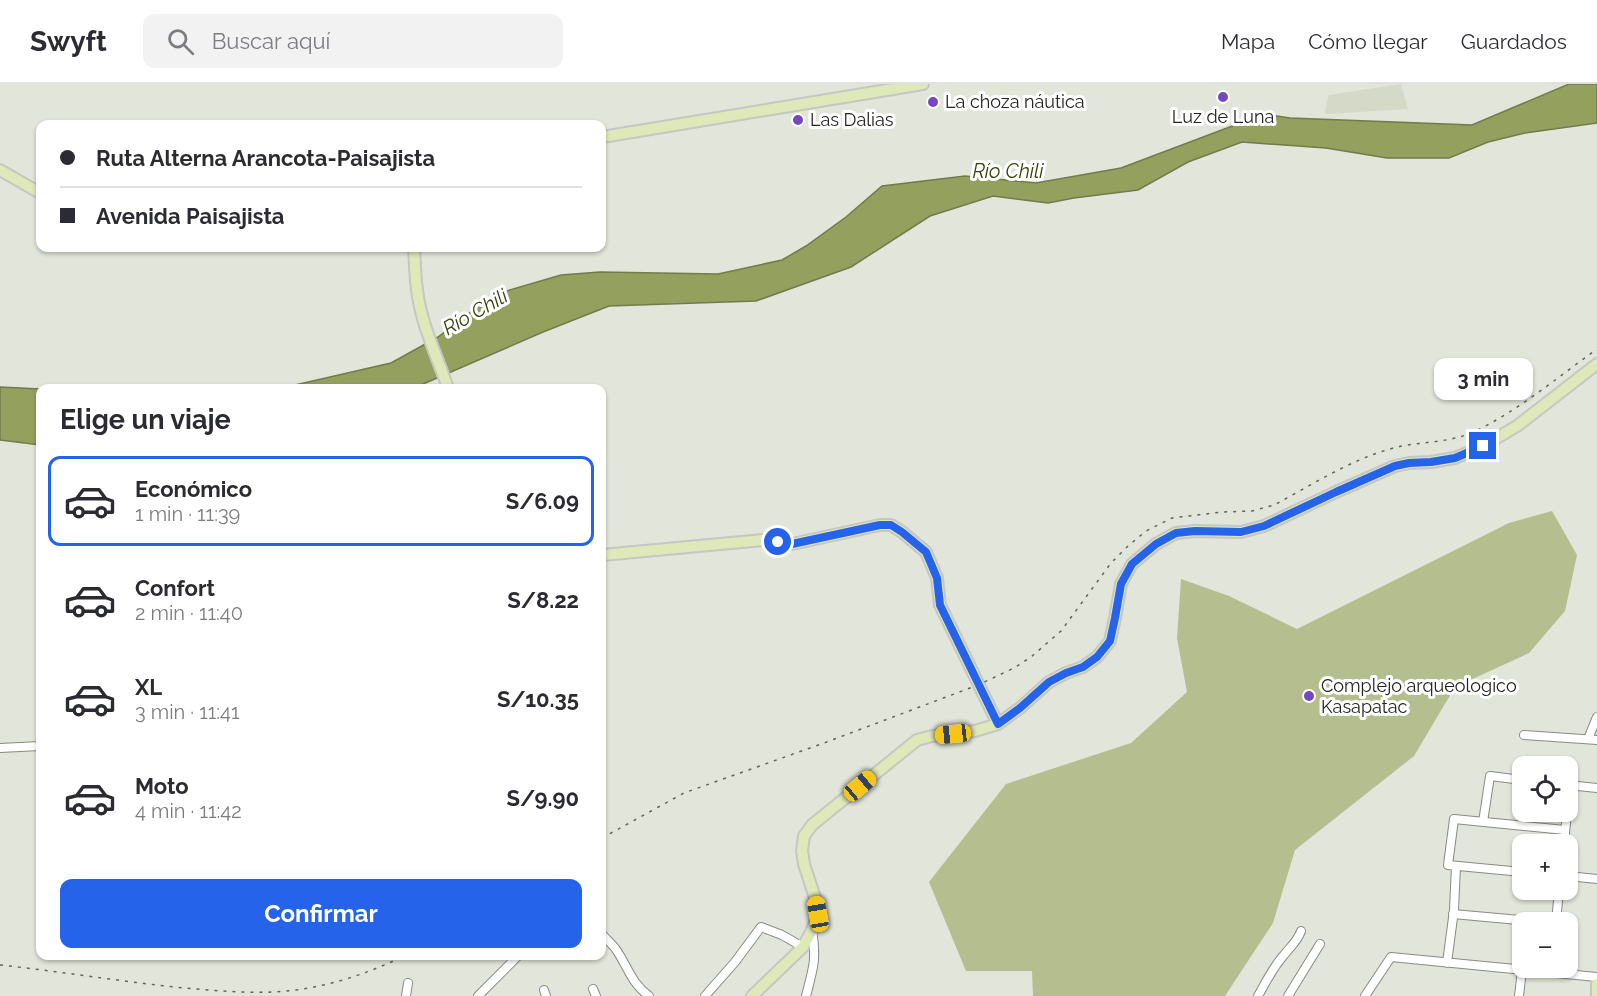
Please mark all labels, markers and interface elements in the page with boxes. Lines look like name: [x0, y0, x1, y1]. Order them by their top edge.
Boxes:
search box: [143, 14, 563, 68]
text: Swyft: [30, 25, 107, 58]
icon: search: [164, 25, 197, 58]
text: Buscar aquí: [212, 28, 330, 54]
text: Mapa: [1221, 29, 1275, 54]
text: Cómo llegar: [1308, 29, 1428, 54]
text: Guardados: [1461, 29, 1567, 54]
marker: Luz de Luna: [1216, 90, 1230, 104]
place label: La choza náutica: [945, 91, 1085, 112]
marker: La choza náutica: [926, 95, 940, 109]
place label: Luz de Luna: [1172, 106, 1274, 127]
place label: Las Dalias: [810, 109, 894, 130]
marker: Las Dalias: [791, 113, 805, 127]
text: Ruta Alterna Arancota-Paisajista: [96, 145, 435, 171]
water label: Río Chili: [972, 159, 1044, 183]
text: Avenida Paisajista: [96, 203, 284, 229]
water label: Río Chili: [438, 283, 512, 340]
callout: 3 min: [1434, 359, 1532, 401]
text: 3 min: [1458, 367, 1509, 391]
text: Elige un viaje: [60, 404, 231, 435]
route end: [1469, 432, 1496, 459]
icon: car: [63, 474, 117, 528]
text: Económico: [135, 476, 252, 502]
text: S/6.09: [506, 488, 579, 514]
text: 1 min · 11:39: [135, 502, 240, 526]
route start: [764, 528, 791, 555]
icon: car: [63, 573, 117, 627]
text: Confort: [135, 575, 215, 601]
text: S/8.22: [507, 587, 579, 613]
text: 2 min · 11:40: [135, 601, 243, 625]
icon: car: [63, 672, 117, 726]
text: XL: [135, 674, 162, 700]
place label: Complejo arqueologico Kasapatac: [1321, 675, 1517, 717]
text: S/10.35: [497, 686, 579, 712]
marker: Complejo arqueologico Kasapatac: [1302, 689, 1316, 703]
text: 3 min · 11:41: [135, 700, 240, 724]
car: [934, 723, 972, 745]
map controls: [1512, 756, 1578, 978]
button: locate: [1512, 756, 1578, 822]
car: [840, 768, 880, 804]
icon: car: [63, 771, 117, 825]
text: Moto: [135, 773, 189, 799]
text: S/9.90: [507, 785, 579, 811]
text: 4 min · 11:42: [135, 799, 242, 823]
button: +: [1512, 834, 1578, 900]
button: Confirmar: [60, 879, 582, 948]
car: [806, 895, 830, 933]
button: −: [1512, 912, 1578, 978]

